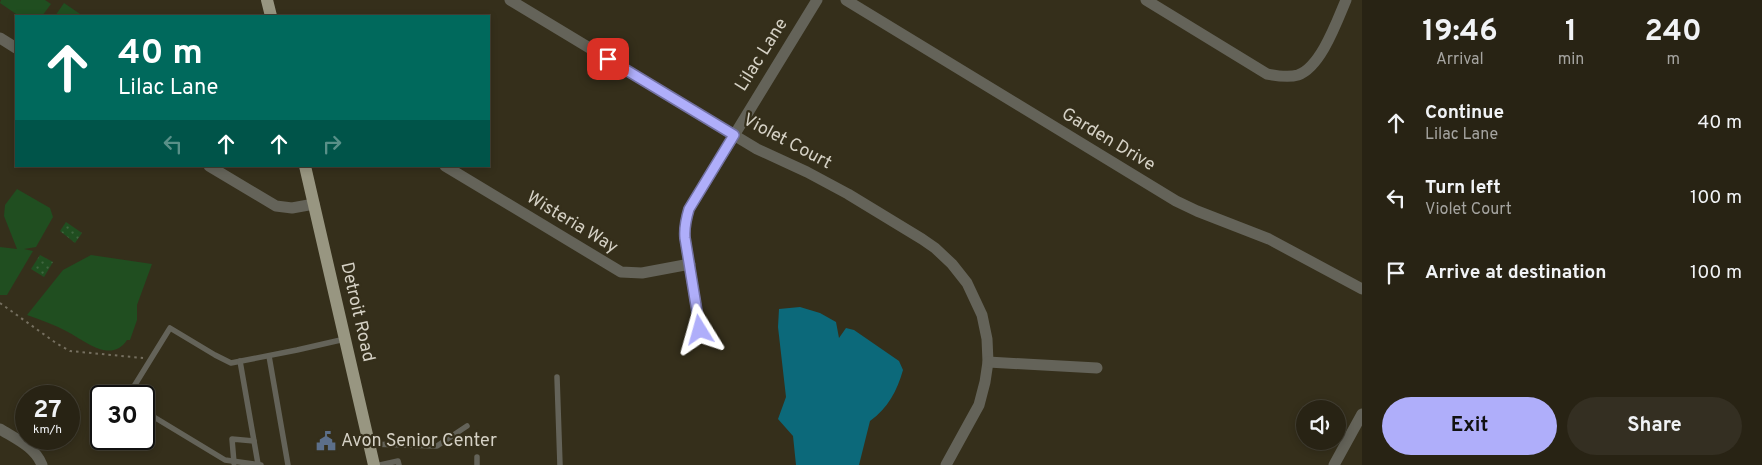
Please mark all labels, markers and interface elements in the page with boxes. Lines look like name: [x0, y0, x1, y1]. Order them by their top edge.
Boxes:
street label: Lilac Lane: [730, 14, 794, 96]
text: 19:46: [1422, 14, 1498, 51]
text: 1: [1565, 14, 1577, 51]
text: 240: [1644, 14, 1702, 51]
text: 40 m: [118, 32, 203, 76]
icon: ahead: [35, 35, 100, 100]
pin: [587, 38, 629, 80]
icon: arrive: [594, 45, 622, 73]
text: Arrival: [1436, 50, 1484, 70]
text: min: [1558, 50, 1584, 70]
text: m: [1666, 50, 1680, 70]
text: Lilac Lane: [118, 75, 218, 102]
text: Continue: [1425, 101, 1504, 125]
street label: Garden Drive: [1057, 103, 1159, 177]
street label: Violet Court: [738, 109, 836, 175]
icon: ahead: [1382, 109, 1410, 137]
text: 40 m: [1697, 111, 1742, 135]
text: Lilac Lane: [1425, 125, 1498, 145]
icon: left: [159, 130, 187, 158]
icon: ahead: [212, 130, 240, 158]
icon: ahead: [265, 130, 293, 158]
icon: right: [318, 130, 346, 158]
text: Turn left: [1425, 176, 1501, 200]
icon: left: [1382, 184, 1410, 212]
text: 100 m: [1690, 186, 1742, 210]
street label: Wisteria Way: [522, 187, 622, 259]
text: Violet Court: [1425, 200, 1512, 220]
icon: arrive: [1382, 259, 1410, 287]
street label: Detroit Road: [334, 260, 380, 364]
text: Arrive at destination: [1425, 261, 1606, 285]
text: 100 m: [1690, 261, 1742, 285]
position arrow: [673, 303, 725, 355]
speed limit sign: 30: [90, 385, 155, 450]
text: 27: [33, 395, 62, 427]
button: Exit: [1382, 397, 1557, 455]
button: Share: [1567, 397, 1742, 455]
map controls: [1296, 400, 1346, 450]
button: sound: [1296, 400, 1346, 450]
text: km/h: [33, 422, 62, 438]
public building icon: Avon Senior Center: [315, 430, 337, 452]
place label: Avon Senior Center: [341, 430, 497, 453]

